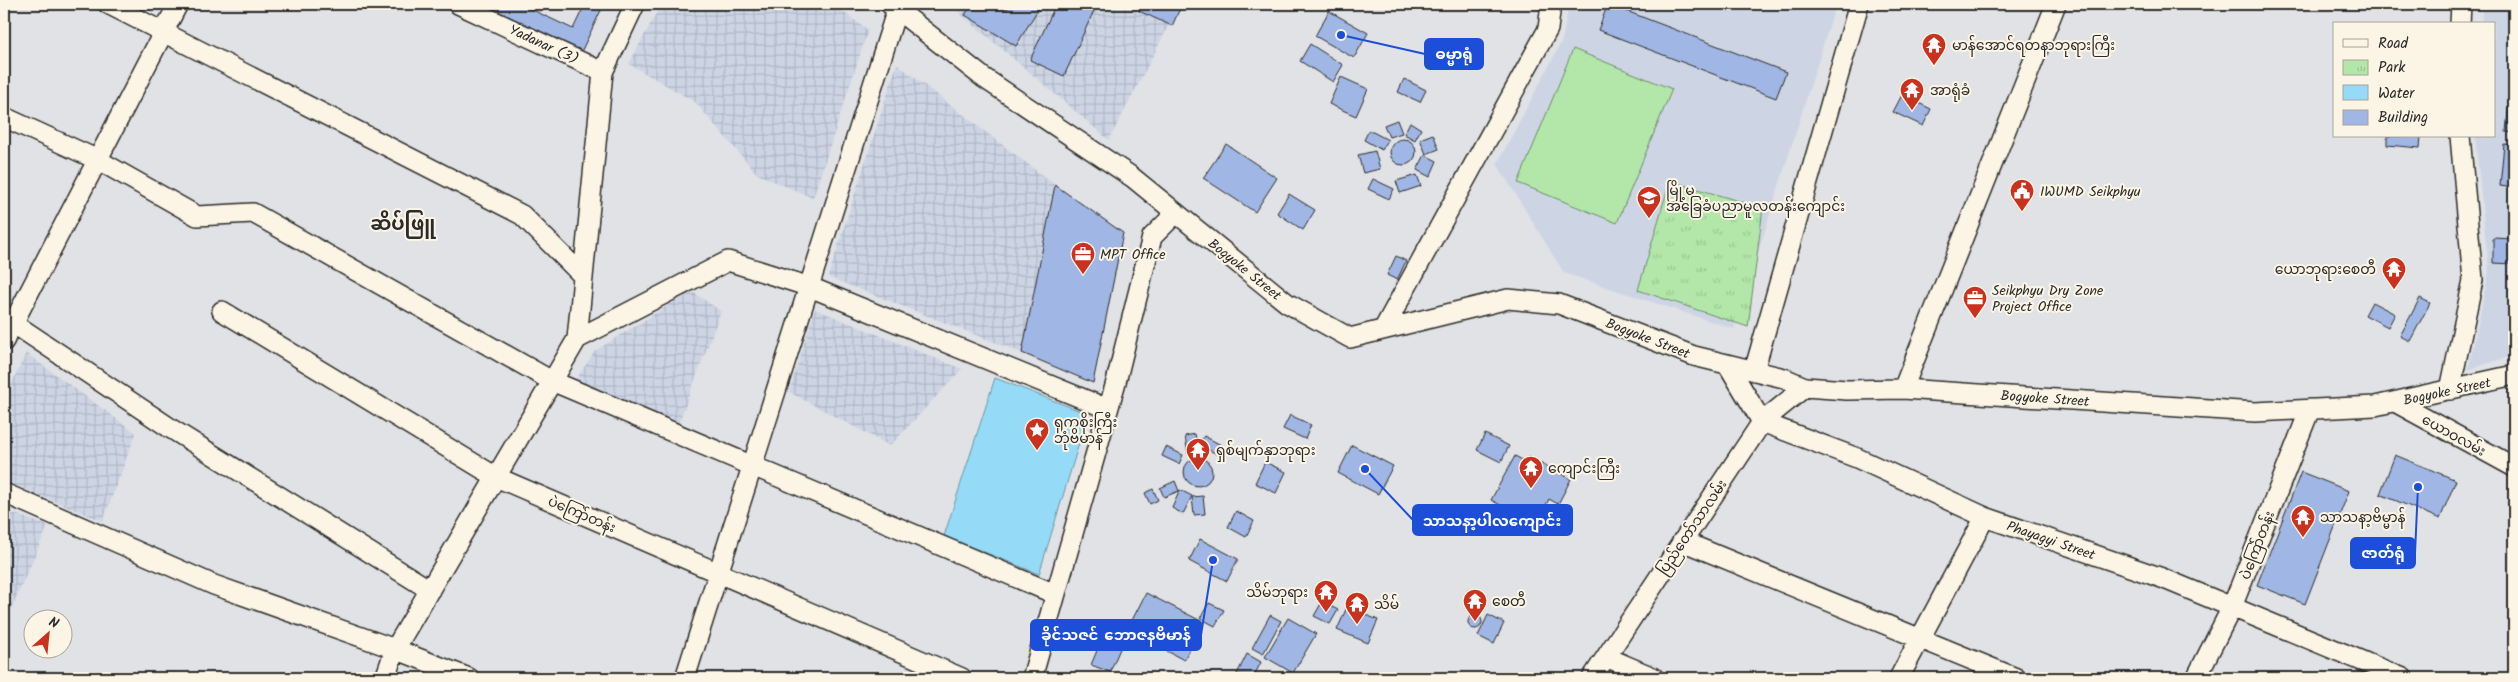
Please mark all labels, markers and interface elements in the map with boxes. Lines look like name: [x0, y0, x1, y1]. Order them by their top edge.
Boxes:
street label: Yadanar (3): [505, 19, 582, 71]
legend: [2333, 22, 2496, 138]
temple icon: မာန်အောင်ရတနာဘုရားကြီး: [1921, 32, 1947, 66]
text: Road: [2378, 32, 2409, 56]
place label: မာန်အောင်ရတနာဘုရားကြီး: [1952, 35, 2115, 57]
callout: ဓမ္မာရုံ: [1425, 39, 1483, 69]
text: ဓမ္မာရုံ: [1435, 43, 1473, 67]
text: Park: [2378, 56, 2406, 80]
temple icon: အာရုံခံ: [1899, 77, 1925, 111]
place label: အာရုံခံ: [1930, 80, 1970, 102]
text: Water: [2378, 82, 2415, 106]
text: Building: [2378, 106, 2428, 130]
public building icon: IWUMD Seikphyu: [2009, 178, 2035, 212]
place label: မြို့မ အခြေခံပညာမူလတန်းကျောင်း: [1666, 180, 1845, 218]
place label: IWUMD Seikphyu: [2040, 181, 2141, 203]
school or university icon: မြို့မ အခြေခံပညာမူလတန်းကျောင်း: [1636, 185, 1662, 219]
district label: ဆိပ်ဖြူ: [370, 210, 436, 240]
street label: Bogyoke Street: [1203, 233, 1286, 307]
office icon: MPT Office: [1070, 241, 1096, 275]
place label: MPT Office: [1100, 244, 1166, 266]
temple icon: ယောဘုရားစေတီ: [2381, 256, 2407, 290]
place label: ယောဘုရားစေတီ: [2275, 259, 2376, 281]
place label: Seikphyu Dry Zone Project Office: [1992, 280, 2104, 318]
office icon: Seikphyu Dry Zone Project Office: [1962, 285, 1988, 319]
street label: Bogyoke Street: [1602, 313, 1694, 365]
street label: Bogyoke Street: [2401, 372, 2493, 412]
street label: Bogyoke Street: [2000, 385, 2091, 413]
street label: ယောဝလမ်း: [2417, 409, 2490, 463]
place label: ရုက္ခစိုးကြီး ဘုံဗိမာန်: [1054, 412, 1117, 450]
place icon: ရုက္ခစိုးကြီး ဘုံဗိမာန်: [1024, 417, 1050, 451]
temple icon: ရှစ်မျက်နှာဘုရား: [1185, 437, 1211, 471]
place label: ရှစ်မျက်နှာဘုရား: [1216, 440, 1316, 462]
temple icon: ကျောင်းကြီး: [1518, 455, 1544, 489]
place label: ကျောင်းကြီး: [1548, 458, 1620, 480]
street label: ပြည်တော်သာလမ်း: [1653, 475, 1733, 580]
street label: ပဲကြော်တန်း: [544, 491, 619, 539]
temple icon: သာသနာ့ဗိမ္မာန်: [2290, 504, 2316, 538]
callout: သာသနာ့ပါလကျောင်း: [1413, 505, 1572, 535]
place label: သာသနာ့ဗိမ္မာန်: [2320, 507, 2406, 529]
street label: ပဲကြော်တန်း: [2235, 508, 2281, 583]
text: သာသနာ့ပါလကျောင်း: [1423, 510, 1561, 534]
street label: Phayagyi Street: [2003, 515, 2099, 567]
callout: ဇာတ်ရုံ: [2351, 538, 2415, 568]
text: ဇာတ်ရုံ: [2361, 542, 2405, 566]
temple icon: သိမ်ဘုရား: [1313, 579, 1339, 613]
place label: သိမ်ဘုရား: [1246, 582, 1308, 604]
temple icon: စေတီ: [1462, 588, 1488, 622]
temple icon: သိမ်: [1344, 591, 1370, 625]
place label: စေတီ: [1492, 591, 1526, 613]
place label: သိမ်: [1374, 594, 1399, 616]
north arrow: [22, 610, 72, 660]
text: N: [45, 611, 63, 635]
callout: ခိုင်သဇင် ဘောဇနဗိမာန်: [1031, 620, 1201, 650]
text: ခိုင်သဇင် ဘောဇနဗိမာန်: [1041, 624, 1191, 648]

